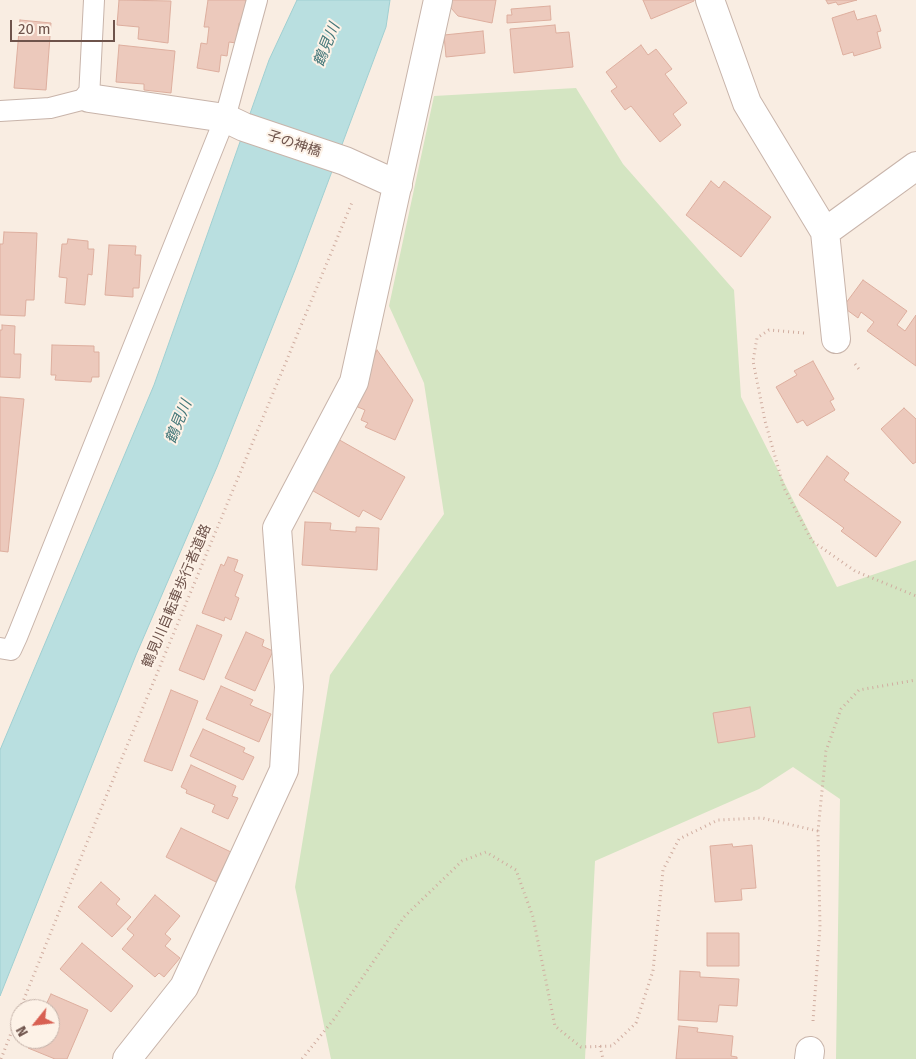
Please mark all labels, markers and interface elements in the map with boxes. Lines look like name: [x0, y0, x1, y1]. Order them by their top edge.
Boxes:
scale bar: [12, 10, 118, 42]
text: 20 m: [18, 20, 51, 38]
water label: 鶴見川: [310, 21, 344, 69]
street label: 子の神橋: [265, 127, 323, 161]
water label: 鶴見川: [162, 398, 196, 446]
street label: 鶴見川自転車歩行者道路: [139, 522, 215, 670]
north arrow: [10, 999, 60, 1049]
text: N: [13, 1023, 32, 1039]

